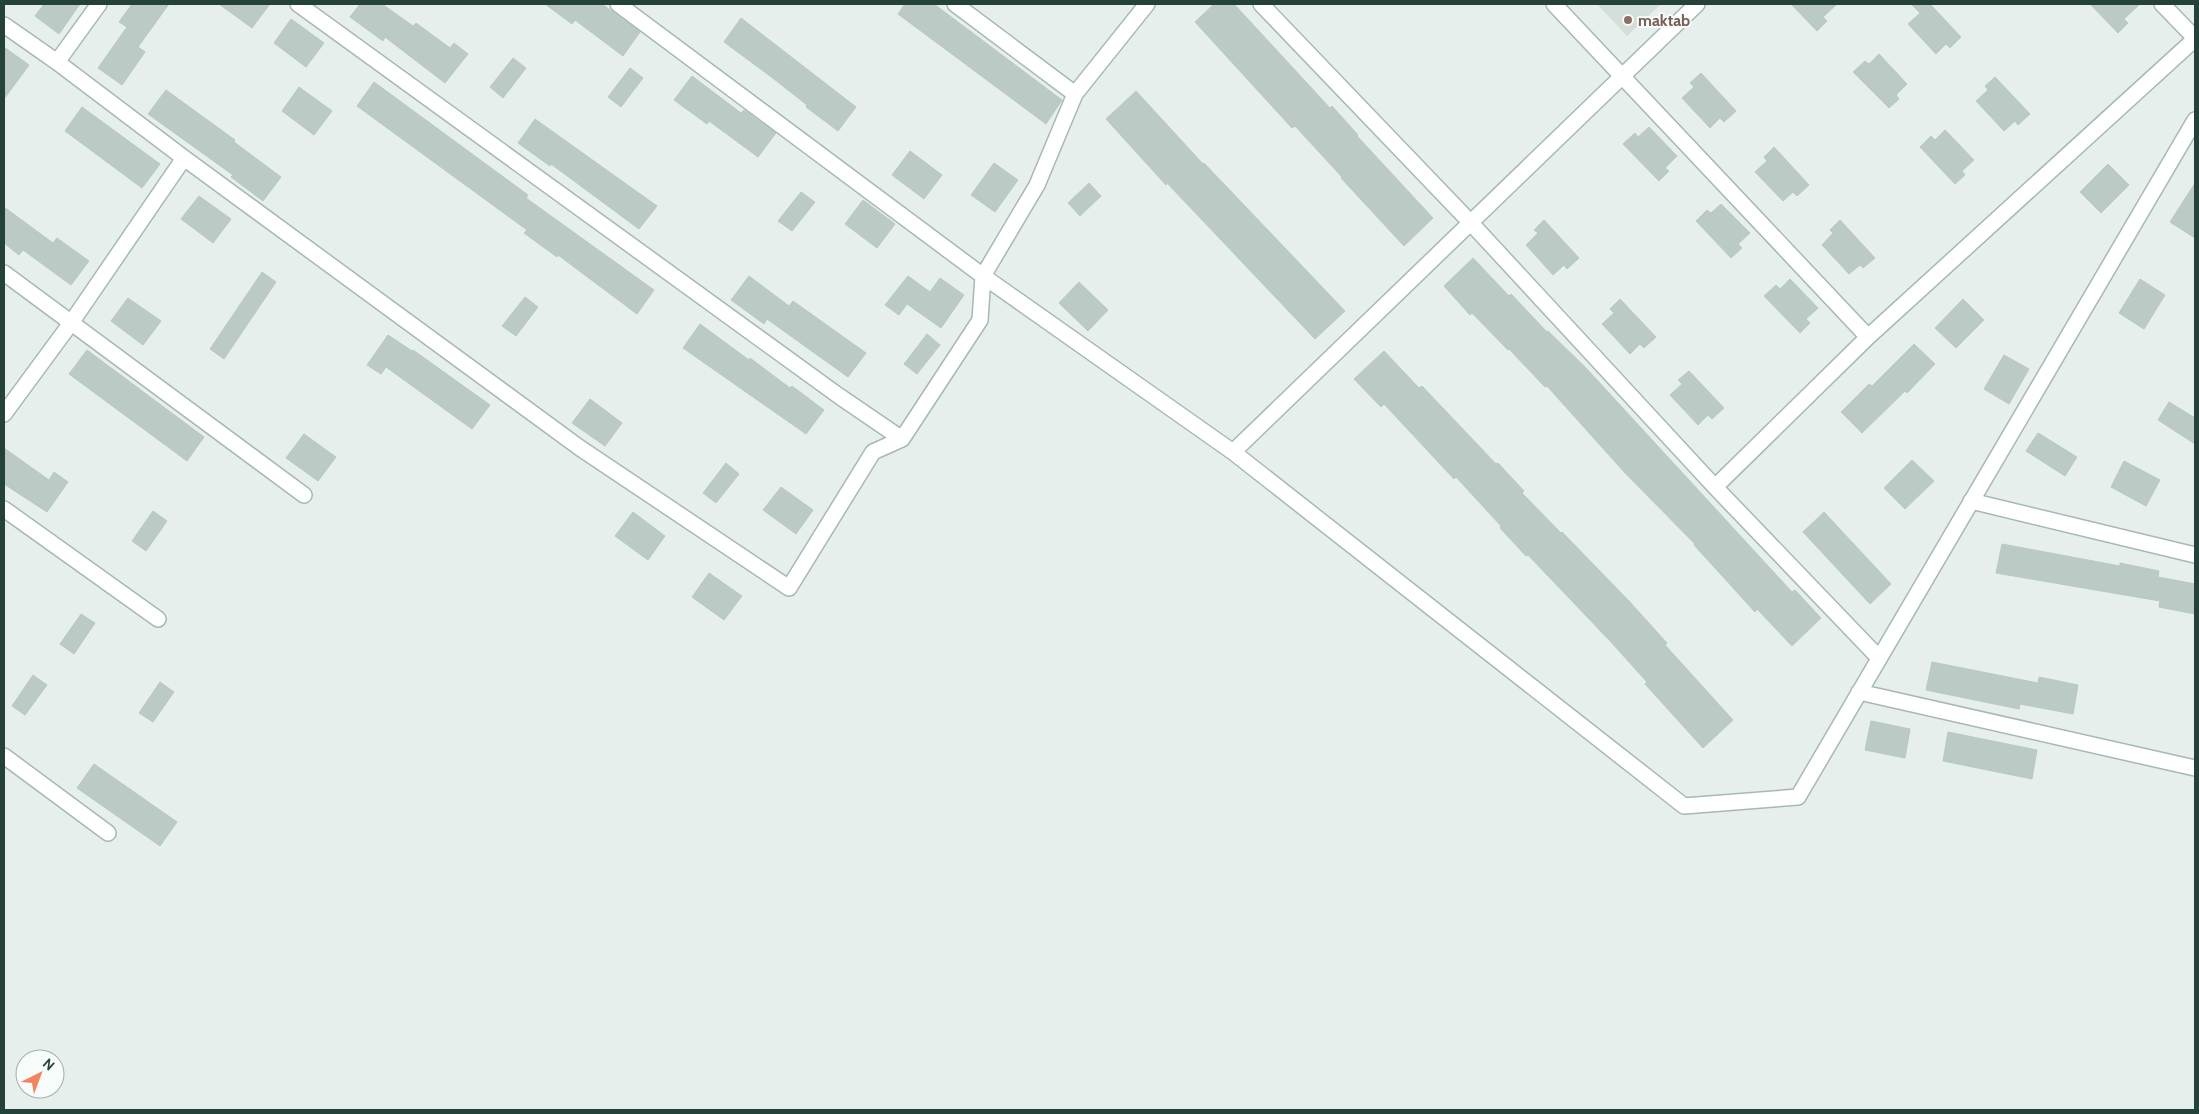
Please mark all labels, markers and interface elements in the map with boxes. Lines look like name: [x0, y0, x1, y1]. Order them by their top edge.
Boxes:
place label: maktab: [1638, 11, 1690, 30]
marker: maktab: [1622, 14, 1634, 26]
north arrow: [15, 1049, 65, 1099]
text: N: [39, 1054, 58, 1074]

